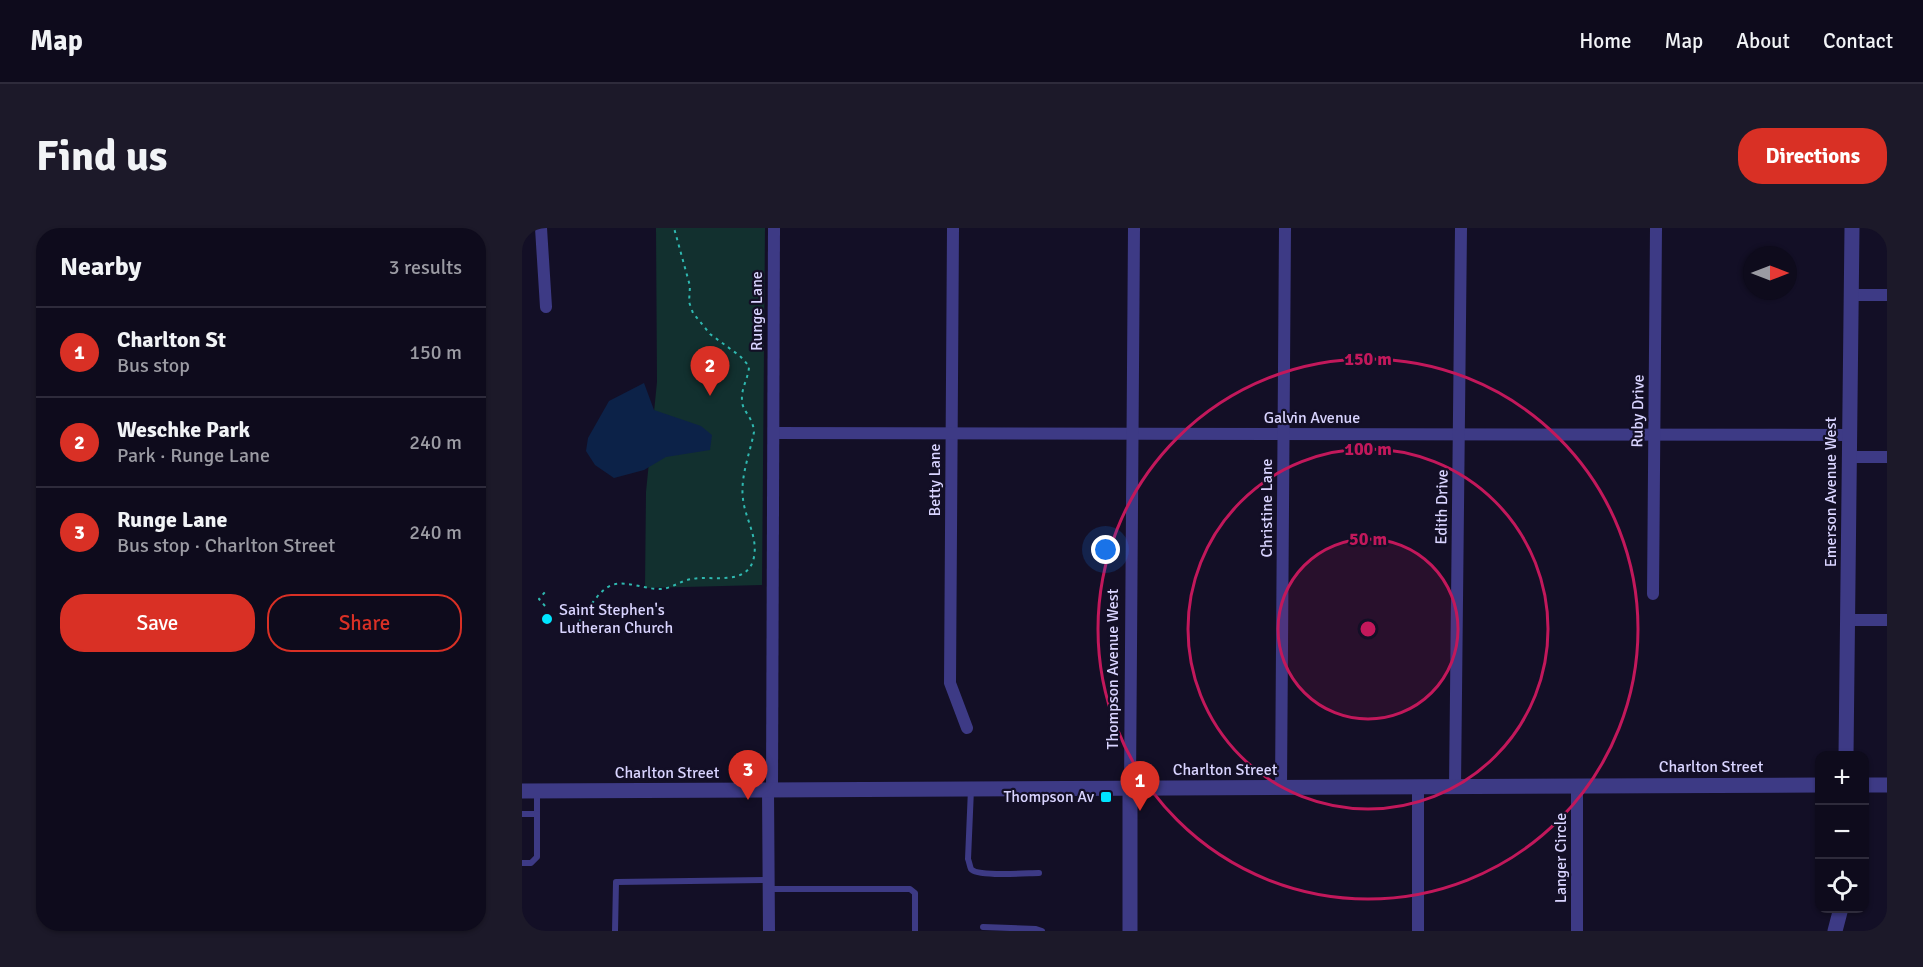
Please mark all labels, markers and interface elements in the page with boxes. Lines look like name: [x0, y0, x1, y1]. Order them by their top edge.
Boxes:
text: Map: [30, 24, 83, 58]
text: Home: [1579, 28, 1632, 54]
text: Map: [1665, 28, 1703, 54]
text: About: [1736, 28, 1790, 54]
text: Contact: [1823, 28, 1893, 54]
button: Directions: [1738, 128, 1887, 184]
text: Find us: [36, 131, 167, 182]
north arrow: [1743, 246, 1797, 300]
text: Nearby: [60, 251, 141, 283]
text: 3 results: [389, 255, 462, 280]
street label: Runge Lane: [747, 271, 767, 351]
text: Charlton St: [117, 326, 226, 353]
text: 1: [74, 340, 85, 365]
text: 150 m: [409, 340, 462, 365]
pin: 2: [690, 346, 729, 396]
text: 150 m: [1344, 348, 1392, 370]
text: Bus stop: [117, 353, 190, 378]
street label: Ruby Drive: [1627, 374, 1649, 448]
street label: Galvin Avenue: [1264, 408, 1360, 428]
text: Weschke Park: [117, 416, 250, 443]
street label: Emerson Avenue West: [1821, 416, 1841, 567]
text: 2: [74, 430, 85, 455]
text: 240 m: [409, 430, 462, 455]
text: 100 m: [1344, 438, 1392, 460]
text: Park · Runge Lane: [117, 443, 270, 468]
street label: Betty Lane: [925, 444, 945, 517]
street label: Christine Lane: [1257, 458, 1277, 558]
street label: Edith Drive: [1431, 469, 1453, 545]
text: Runge Lane: [117, 506, 228, 533]
text: 3: [74, 520, 85, 545]
text: 240 m: [409, 520, 462, 545]
text: 50 m: [1349, 528, 1387, 550]
text: Bus stop · Charlton Street: [117, 533, 335, 558]
your location: [1091, 535, 1120, 564]
street label: Thompson Avenue West: [1103, 588, 1123, 749]
button: Save: [60, 594, 255, 652]
button: Share: [267, 594, 462, 652]
place label: Saint Stephen's Lutheran Church: [559, 600, 673, 638]
marker: Saint Stephen's Lutheran Church: [540, 612, 554, 626]
centre of rings: [1358, 619, 1378, 639]
pin: 3: [728, 750, 768, 800]
map controls: [1815, 751, 1869, 913]
button: +: [1815, 751, 1869, 805]
street label: Charlton Street: [1659, 757, 1764, 777]
street label: Charlton Street: [1173, 760, 1278, 780]
pin: 1: [1120, 762, 1160, 811]
street label: Charlton Street: [615, 763, 720, 783]
place label: Thompson Av: [1003, 787, 1095, 807]
marker: Thompson Av: [1099, 790, 1113, 804]
button: −: [1815, 805, 1869, 859]
street label: Langer Circle: [1551, 813, 1571, 903]
button: locate: [1815, 859, 1869, 913]

